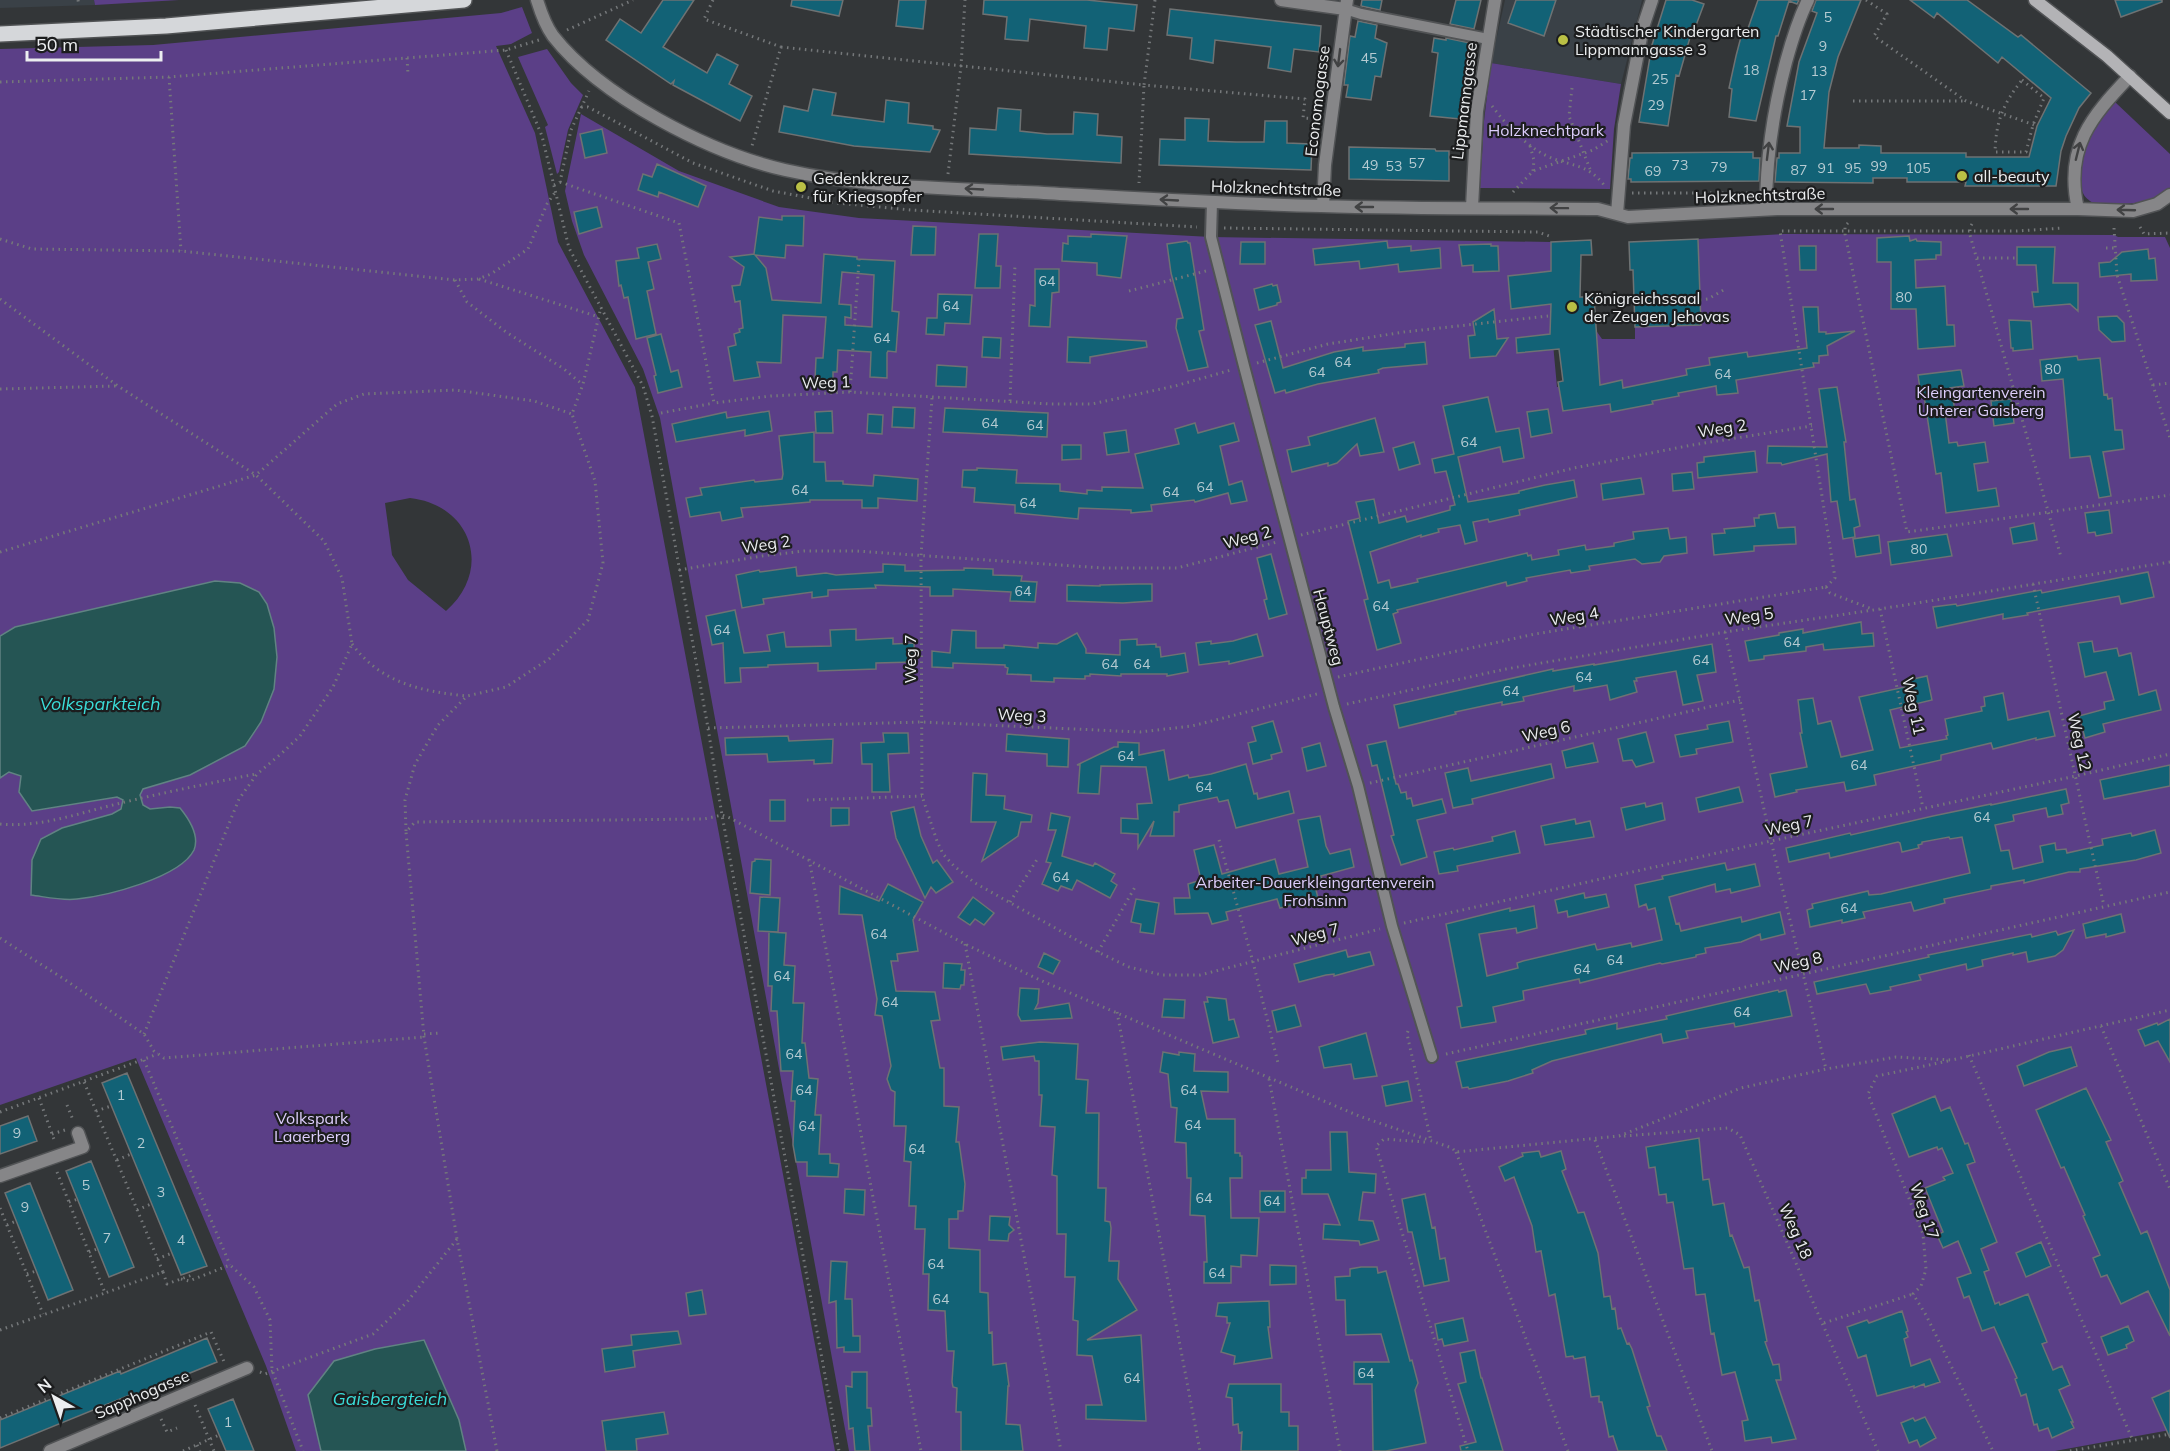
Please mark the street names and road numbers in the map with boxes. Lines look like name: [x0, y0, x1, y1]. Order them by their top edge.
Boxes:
street label: Lippmanngasse: [1447, 41, 1481, 161]
street label: Economogasse: [1300, 44, 1334, 158]
street label: Holzknechtstraße: [1211, 176, 1341, 200]
street label: Holzknechtstraße: [1695, 183, 1825, 207]
street label: Weg 1: [801, 371, 851, 393]
street label: Weg 2: [1696, 414, 1748, 442]
street label: Weg 2: [1221, 521, 1273, 553]
street label: Weg 2: [740, 531, 792, 557]
street label: Hauptweg: [1309, 587, 1349, 667]
street label: Weg 4: [1548, 602, 1600, 630]
street label: Weg 5: [1723, 603, 1775, 629]
street label: Weg 7: [900, 635, 920, 683]
street label: Weg 11: [1898, 675, 1930, 737]
street label: Weg 3: [997, 704, 1047, 726]
street label: Weg 12: [2064, 711, 2096, 773]
street label: Weg 6: [1520, 716, 1572, 746]
street label: Weg 7: [1763, 810, 1815, 840]
street label: Weg 7: [1289, 918, 1341, 950]
street label: Weg 8: [1772, 947, 1824, 977]
street label: Weg 17: [1906, 1180, 1944, 1242]
street label: Weg 18: [1775, 1200, 1817, 1262]
street label: Sapphogasse: [92, 1365, 192, 1423]

